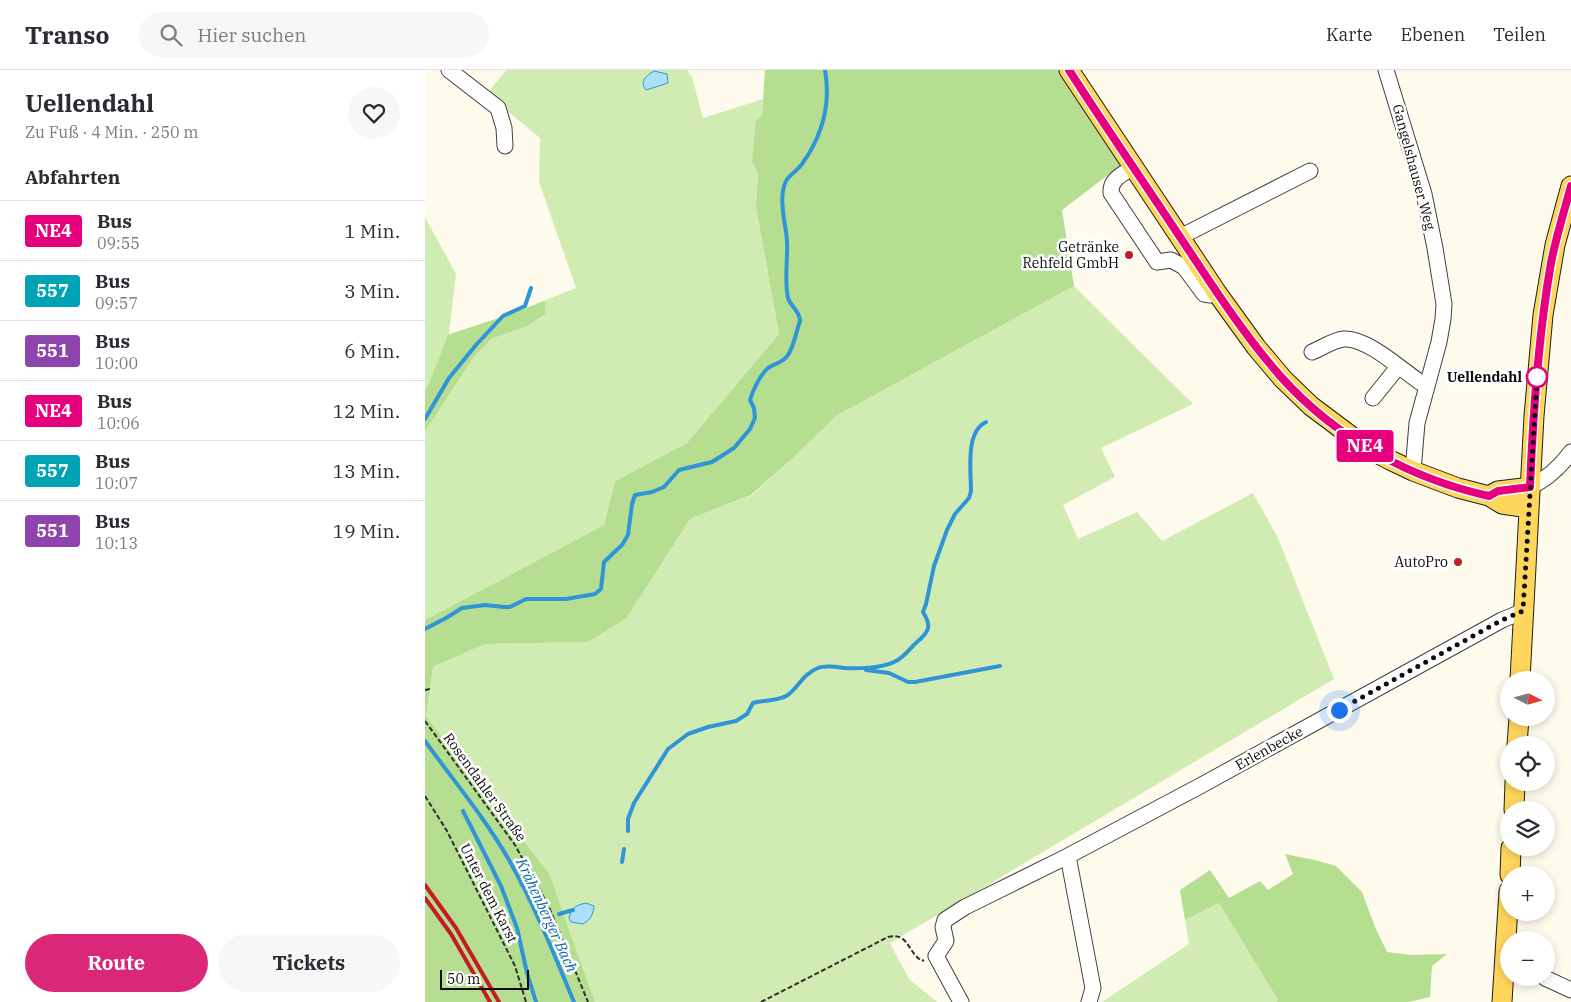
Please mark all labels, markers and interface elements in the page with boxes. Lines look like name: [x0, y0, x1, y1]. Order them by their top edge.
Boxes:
search box: [139, 12, 489, 57]
text: Transo: [25, 19, 109, 51]
icon: search: [157, 21, 185, 49]
text: Hier suchen: [197, 23, 306, 47]
text: Karte: [1326, 23, 1372, 46]
text: Ebenen: [1400, 23, 1465, 46]
text: Teilen: [1493, 23, 1546, 46]
text: Uellendahl: [25, 87, 154, 119]
button: heart: [348, 87, 400, 139]
street label: Gangelshauser Weg: [1389, 102, 1440, 232]
text: Zu Fuß · 4 Min. · 250 m: [25, 122, 199, 142]
text: Abfahrten: [25, 165, 120, 189]
text: Bus: [97, 209, 132, 233]
text: NE4: [35, 219, 72, 242]
text: 1 Min.: [344, 219, 400, 243]
text: 09:55: [97, 233, 140, 253]
place label: Getränke Rehfeld GmbH: [1023, 238, 1119, 272]
marker: Getränke Rehfeld GmbH: [1123, 249, 1135, 261]
text: Bus: [95, 269, 130, 293]
text: 557: [36, 279, 69, 302]
text: 3 Min.: [344, 279, 400, 303]
text: 09:57: [95, 293, 138, 313]
text: Bus: [95, 329, 130, 353]
text: 551: [36, 339, 69, 362]
text: 6 Min.: [344, 339, 400, 363]
text: 10:00: [95, 353, 138, 373]
marker: Uellendahl: [1526, 366, 1548, 388]
place label: Uellendahl: [1447, 368, 1522, 386]
text: Bus: [97, 389, 132, 413]
text: NE4: [35, 399, 72, 422]
text: 12 Min.: [333, 399, 400, 423]
text: 10:06: [97, 413, 140, 433]
line badge: NE4: [1336, 430, 1394, 462]
text: NE4: [1347, 434, 1383, 457]
text: Bus: [95, 449, 130, 473]
text: 557: [36, 459, 69, 482]
text: 13 Min.: [333, 459, 400, 483]
text: 10:07: [95, 473, 138, 493]
text: Bus: [95, 509, 130, 533]
text: 551: [36, 519, 69, 542]
text: 19 Min.: [333, 519, 400, 543]
text: 10:13: [95, 533, 138, 553]
place label: AutoPro: [1394, 553, 1448, 571]
marker: AutoPro: [1452, 556, 1464, 568]
north arrow: [1500, 671, 1555, 726]
map controls: [1500, 671, 1555, 986]
your location: [1327, 698, 1352, 723]
street label: Erlenbecke: [1232, 722, 1306, 774]
street label: Rosendahler Straße: [440, 729, 530, 845]
button: locate: [1500, 736, 1555, 791]
button: layers: [1500, 801, 1555, 856]
street label: Unter dem Karst: [456, 840, 522, 946]
water label: Krähenberger Bach: [512, 854, 582, 976]
button: +: [1500, 866, 1555, 921]
button: −: [1500, 931, 1555, 986]
button: Route: [25, 934, 208, 992]
button: Tickets: [218, 934, 400, 992]
scale bar: [440, 967, 529, 990]
text: 50 m: [447, 970, 480, 988]

